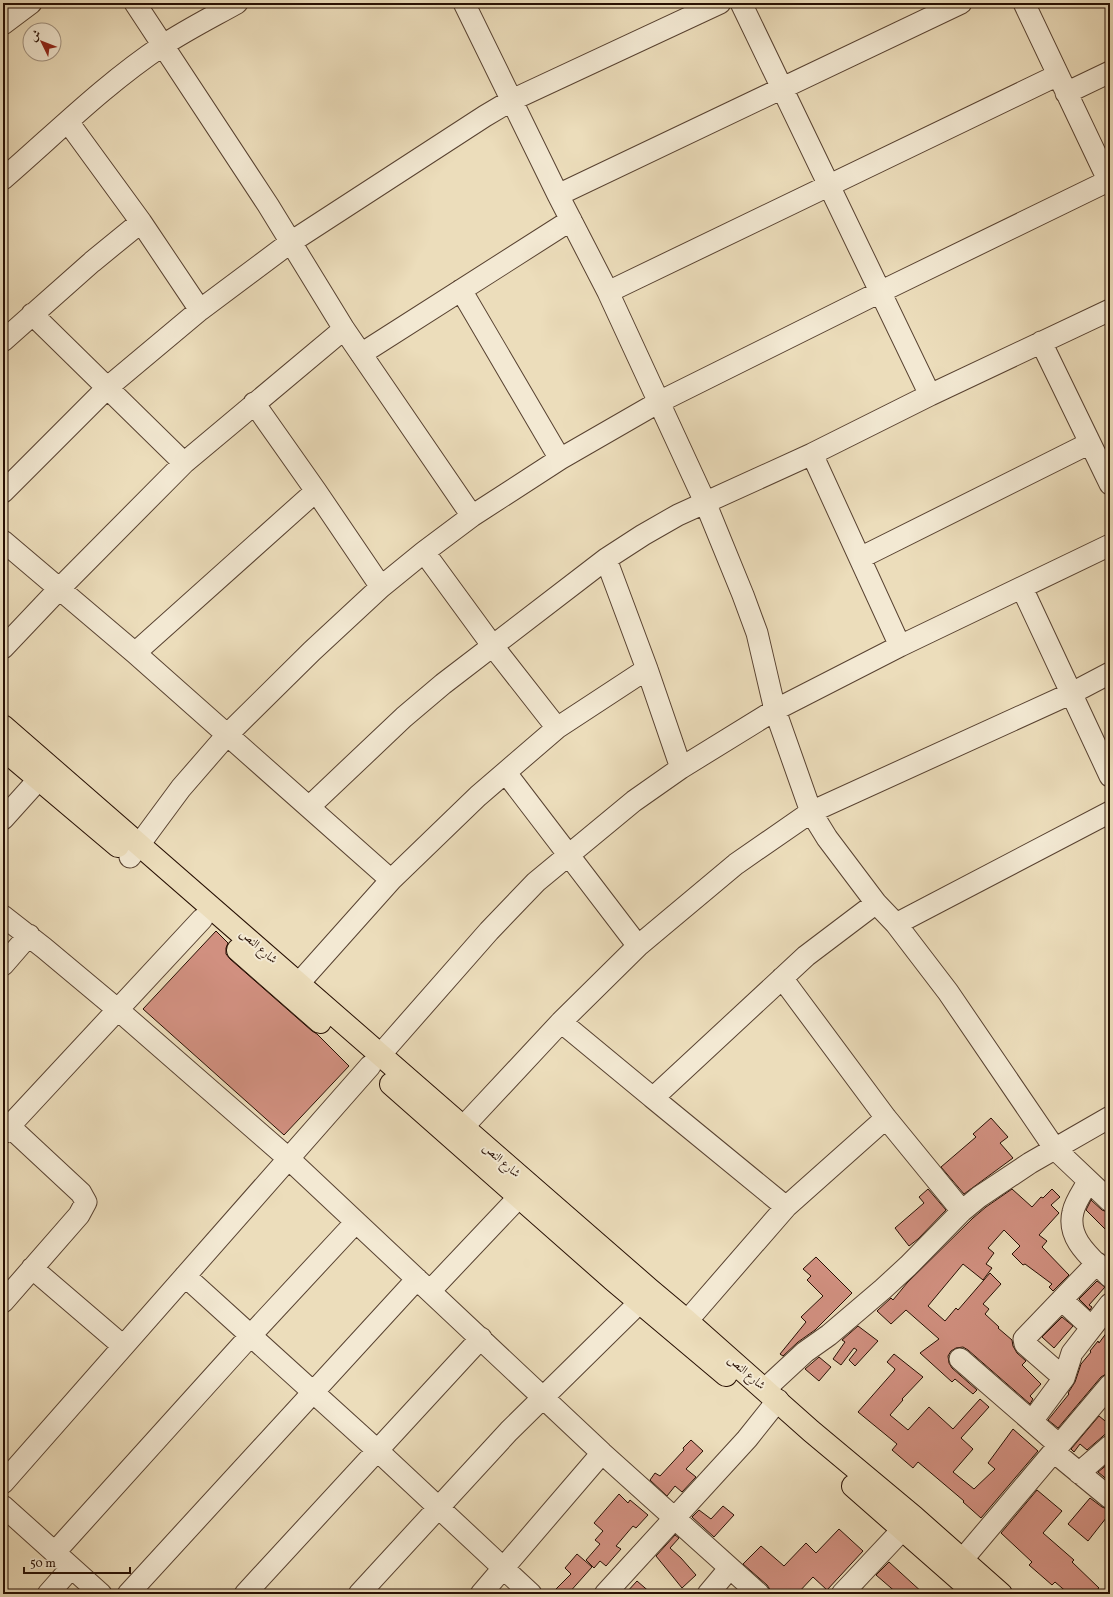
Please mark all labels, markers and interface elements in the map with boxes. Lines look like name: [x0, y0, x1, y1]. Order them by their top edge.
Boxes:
north arrow: [22, 22, 62, 62]
text: ش: [27, 27, 45, 45]
street label: شارع النص: [234, 926, 280, 969]
street label: شارع النص: [477, 1140, 523, 1183]
street label: شارع النص: [722, 1352, 768, 1395]
scale bar: [24, 1549, 130, 1575]
text: 50 m: [30, 1556, 56, 1572]

